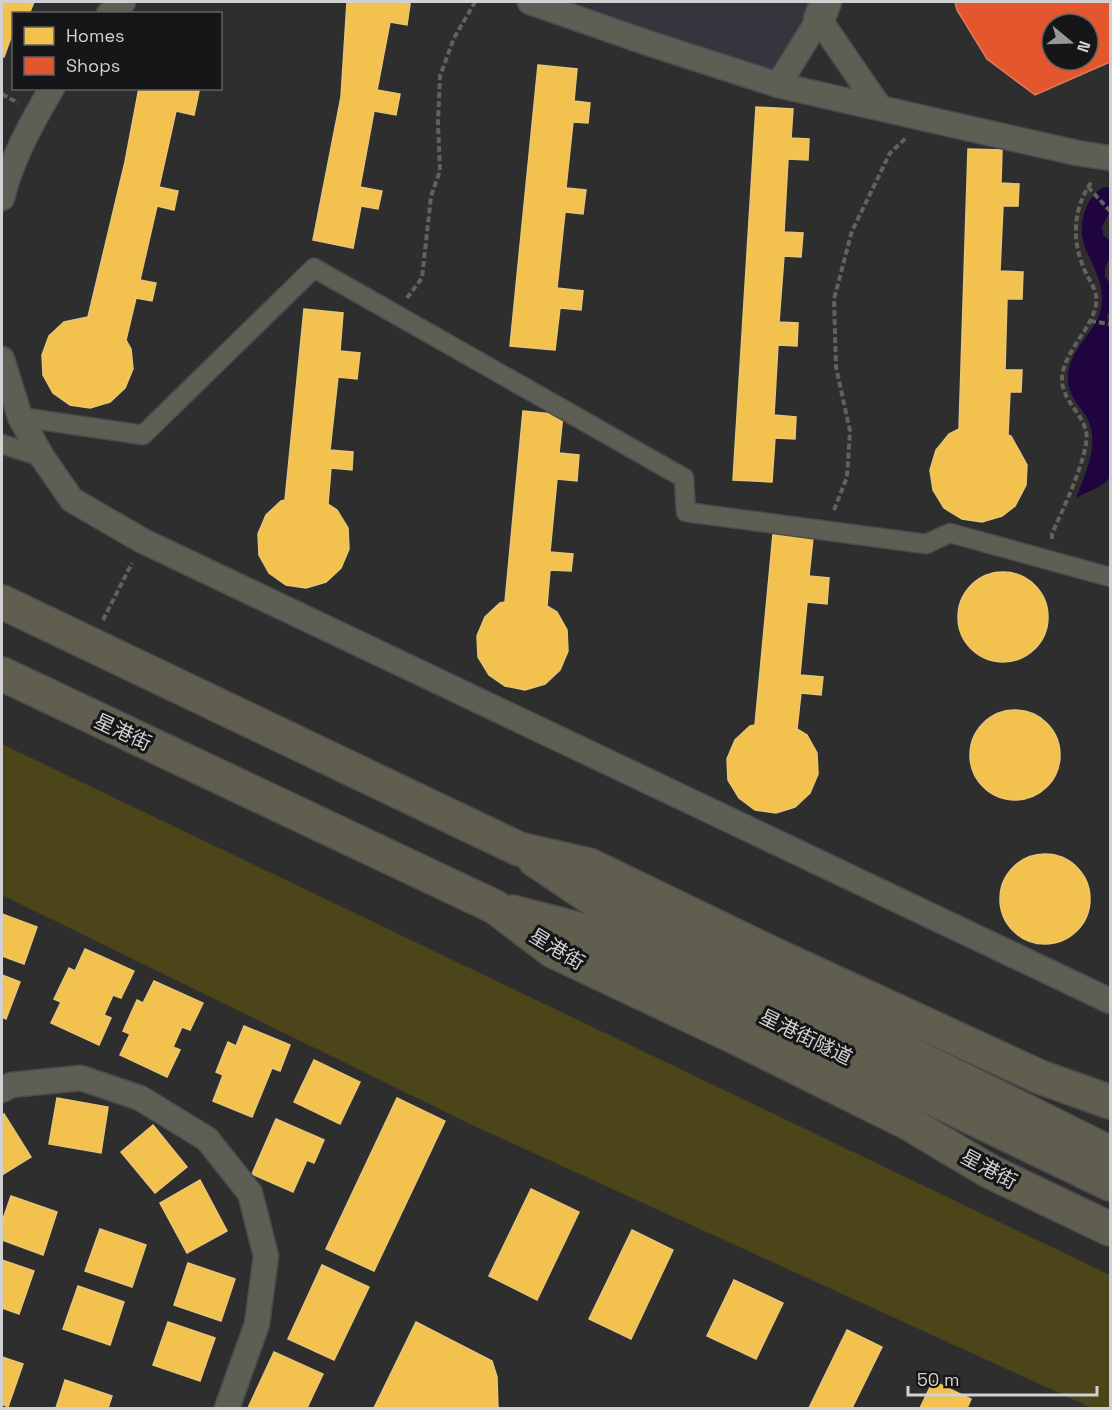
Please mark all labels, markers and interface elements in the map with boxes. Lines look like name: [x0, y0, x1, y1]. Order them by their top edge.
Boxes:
legend: [12, 12, 222, 90]
north arrow: [1040, 12, 1100, 72]
text: Homes: [66, 24, 125, 47]
text: N: [1072, 38, 1095, 55]
text: Shops: [66, 54, 120, 77]
street label: 星港街: [90, 708, 156, 756]
street label: 星港街: [525, 922, 589, 976]
street label: 星港街隧道: [755, 1003, 857, 1071]
street label: 星港街: [956, 1143, 1022, 1195]
scale bar: [908, 1359, 1097, 1397]
text: 50 m: [917, 1368, 959, 1391]

